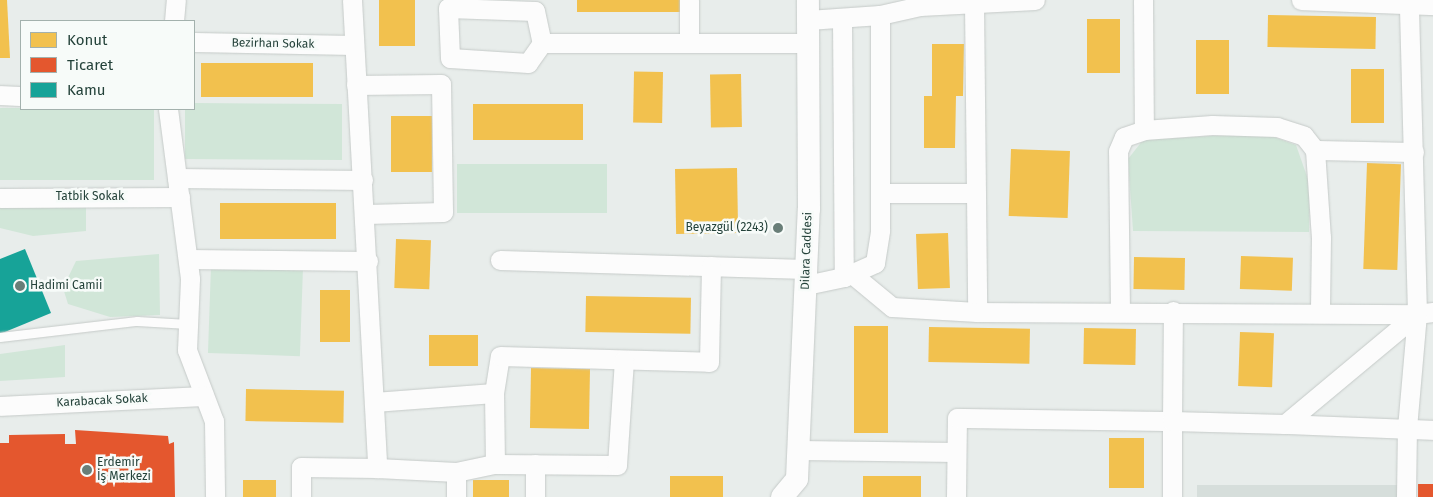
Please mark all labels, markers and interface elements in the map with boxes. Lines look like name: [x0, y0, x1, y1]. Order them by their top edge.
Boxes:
legend: [20, 20, 195, 110]
text: Konut: [67, 31, 107, 49]
street label: Bezirhan Sokak: [231, 36, 315, 52]
text: Ticaret: [67, 56, 113, 74]
text: Kamu: [67, 81, 105, 99]
street label: Tatbik Sokak: [56, 190, 124, 204]
street label: Dilara Caddesi: [798, 212, 816, 290]
place label: Beyazgül (2243): [686, 221, 768, 235]
marker: Beyazgül (2243): [772, 222, 784, 234]
place label: Hadimi Camii: [30, 279, 102, 293]
marker: Hadimi Camii: [14, 280, 26, 292]
street label: Karabacak Sokak: [56, 391, 148, 411]
place label: Erdemir İş Merkezi: [97, 456, 151, 484]
marker: Erdemir İş Merkezi: [81, 464, 93, 476]

